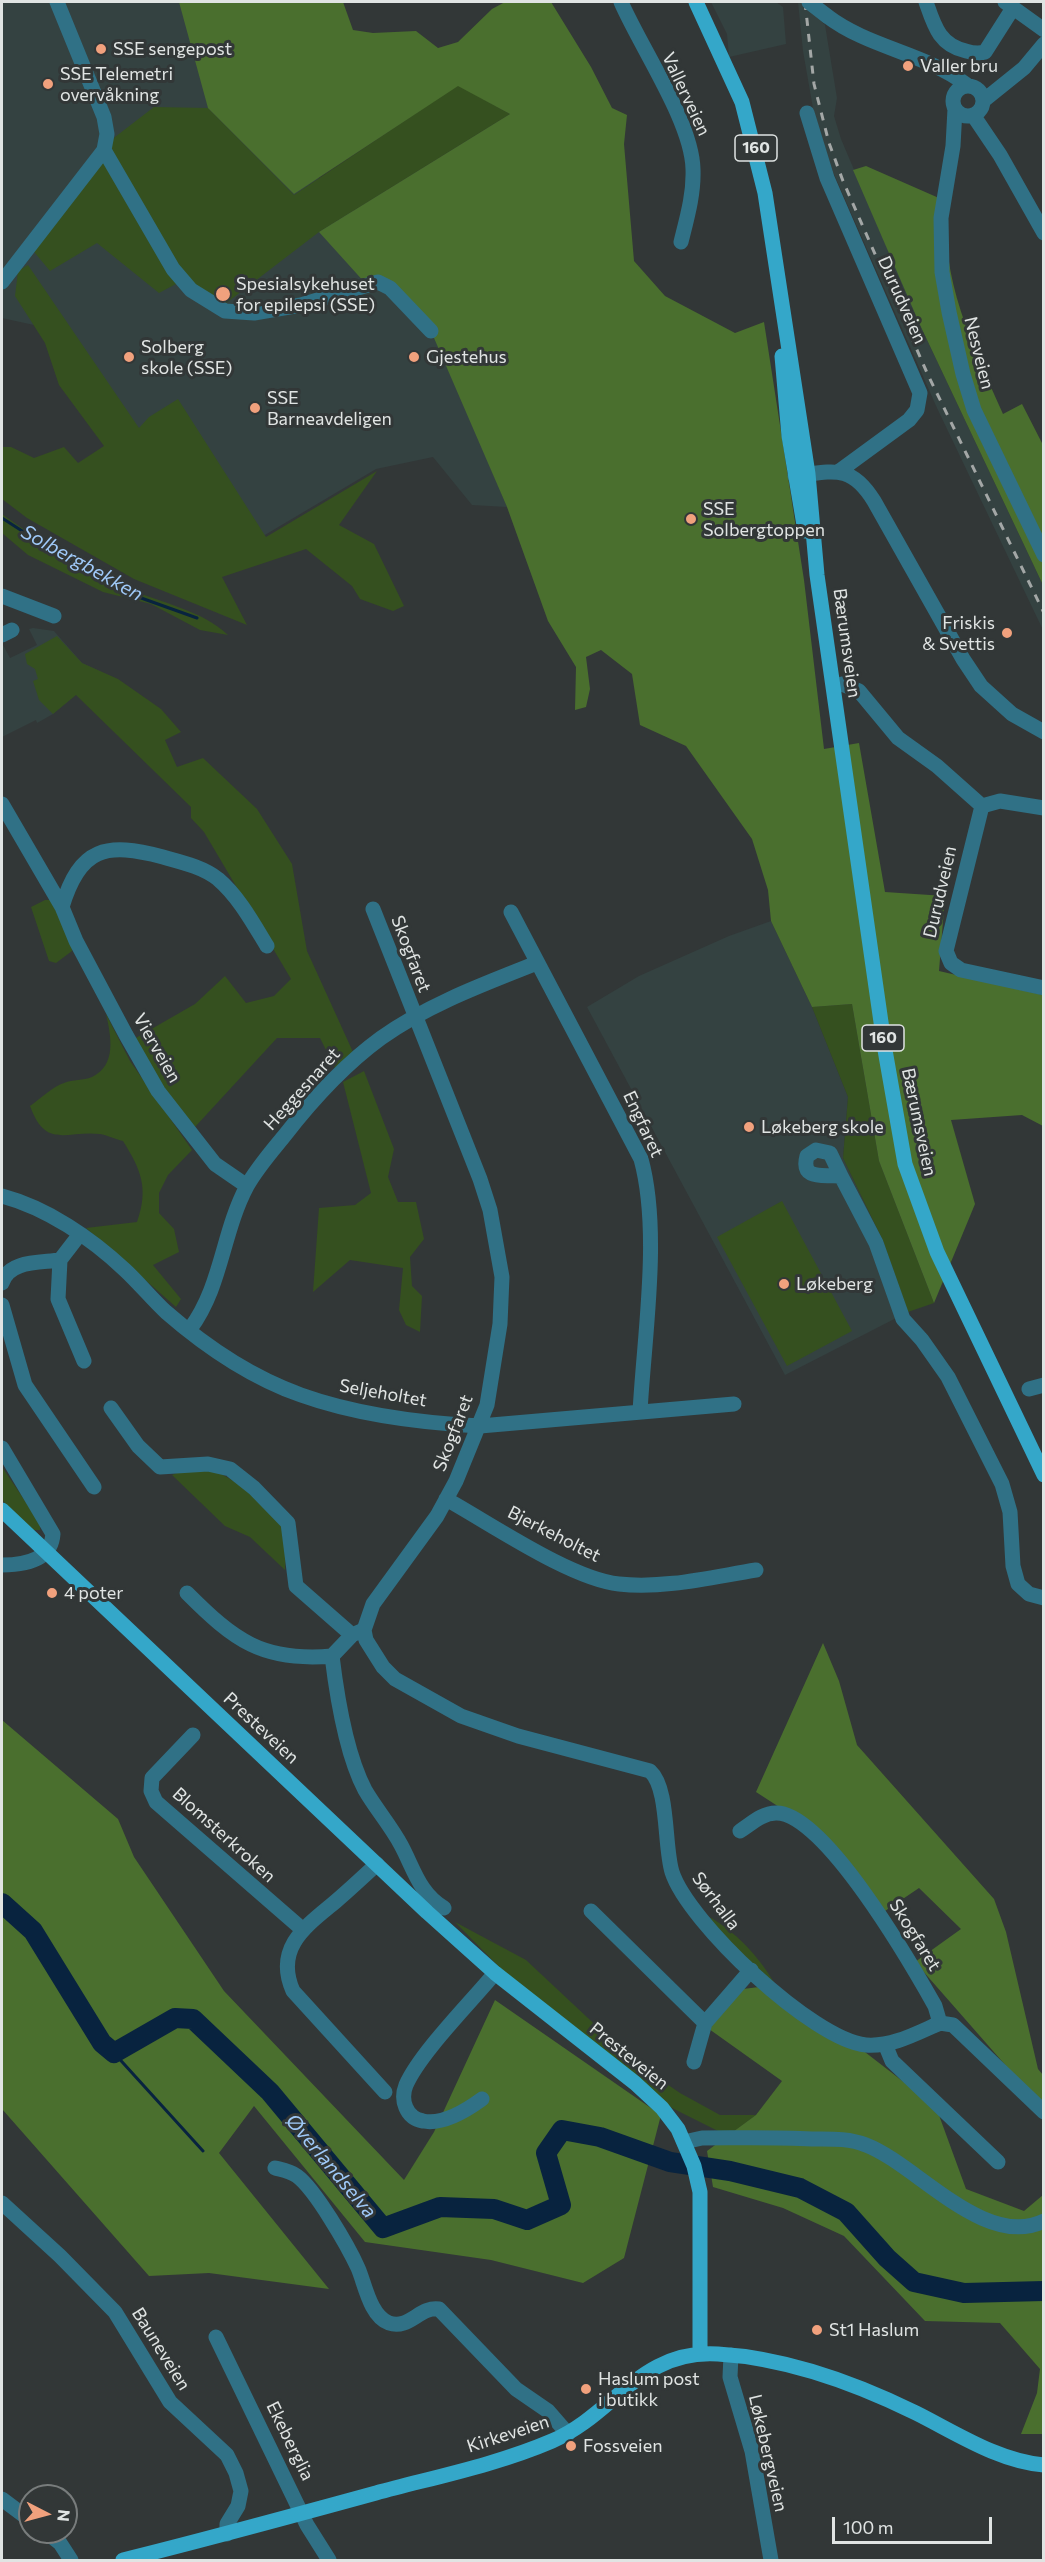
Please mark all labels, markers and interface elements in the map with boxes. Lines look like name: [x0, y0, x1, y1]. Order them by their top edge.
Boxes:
place label: SSE sengepost: [113, 38, 232, 60]
marker: SSE sengepost: [94, 42, 108, 56]
street label: Vallerveien: [657, 49, 715, 139]
place label: Valler bru: [920, 55, 998, 77]
marker: Valler bru: [901, 59, 915, 73]
place label: SSE Telemetri overvåkning: [60, 63, 173, 106]
marker: SSE Telemetri overvåkning: [41, 77, 55, 91]
road number: 160: [735, 135, 777, 161]
street label: Durudveien: [873, 253, 931, 347]
place label: Spesialsykehuset for epilepsi (SSE): [236, 273, 375, 316]
marker: Spesialsykehuset for epilepsi (SSE): [214, 285, 232, 303]
street label: Nesveien: [960, 315, 998, 391]
place label: Solberg skole (SSE): [141, 336, 232, 378]
place label: Gjestehus: [426, 346, 507, 368]
marker: Solberg skole (SSE): [122, 350, 136, 364]
marker: Gjestehus: [407, 350, 421, 364]
place label: SSE Barneavdeligen: [267, 387, 392, 430]
marker: SSE Barneavdeligen: [248, 401, 262, 415]
place label: SSE Solbergtoppen: [703, 498, 825, 540]
marker: SSE Solbergtoppen: [684, 512, 698, 526]
water label: Solbergbekken: [17, 520, 147, 606]
street label: Bærumsveien: [829, 587, 865, 699]
place label: Friskis & Svettis: [922, 612, 995, 654]
marker: Friskis & Svettis: [1000, 626, 1014, 640]
street label: Durudveien: [919, 844, 961, 940]
street label: Skogfaret: [387, 913, 435, 995]
street label: Vierveien: [129, 1009, 185, 1087]
road number: 160: [862, 1025, 904, 1051]
street label: Heggesnaret: [259, 1043, 345, 1135]
street label: Bærumsveien: [897, 1066, 941, 1178]
street label: Engfaret: [618, 1087, 668, 1161]
place label: Løkeberg skole: [761, 1116, 884, 1138]
marker: Løkeberg skole: [742, 1120, 756, 1134]
place label: Løkeberg: [796, 1273, 873, 1295]
marker: Løkeberg: [777, 1277, 791, 1291]
street label: Seljeholtet: [338, 1375, 428, 1411]
street label: Skogfaret: [429, 1392, 477, 1474]
street label: Bjerkeholtet: [504, 1501, 604, 1567]
place label: 4 poter: [64, 1582, 123, 1604]
marker: 4 poter: [45, 1586, 59, 1600]
street label: Presteveien: [219, 1688, 303, 1768]
street label: Blomsterkroken: [168, 1783, 280, 1887]
street label: Sørhalla: [687, 1868, 745, 1934]
street label: Skogfaret: [885, 1895, 945, 1975]
street label: Presteveien: [585, 2018, 673, 2094]
water label: Øverlandselva: [280, 2109, 382, 2223]
street label: Bauneveien: [127, 2304, 195, 2394]
place label: St1 Haslum: [829, 2319, 919, 2341]
marker: St1 Haslum: [810, 2323, 824, 2337]
place label: Haslum post i butikk: [598, 2368, 700, 2410]
marker: Haslum post i butikk: [579, 2382, 593, 2396]
street label: Løkebergveien: [744, 2392, 792, 2514]
street label: Ekeberglia: [262, 2398, 318, 2484]
street label: Kirkeveien: [464, 2411, 552, 2457]
place label: Fossveien: [583, 2435, 663, 2457]
marker: Fossveien: [564, 2439, 578, 2453]
north arrow: [18, 2484, 78, 2544]
scale bar: [835, 2505, 996, 2543]
text: N: [54, 2509, 74, 2523]
text: 100 m: [843, 2516, 893, 2538]

